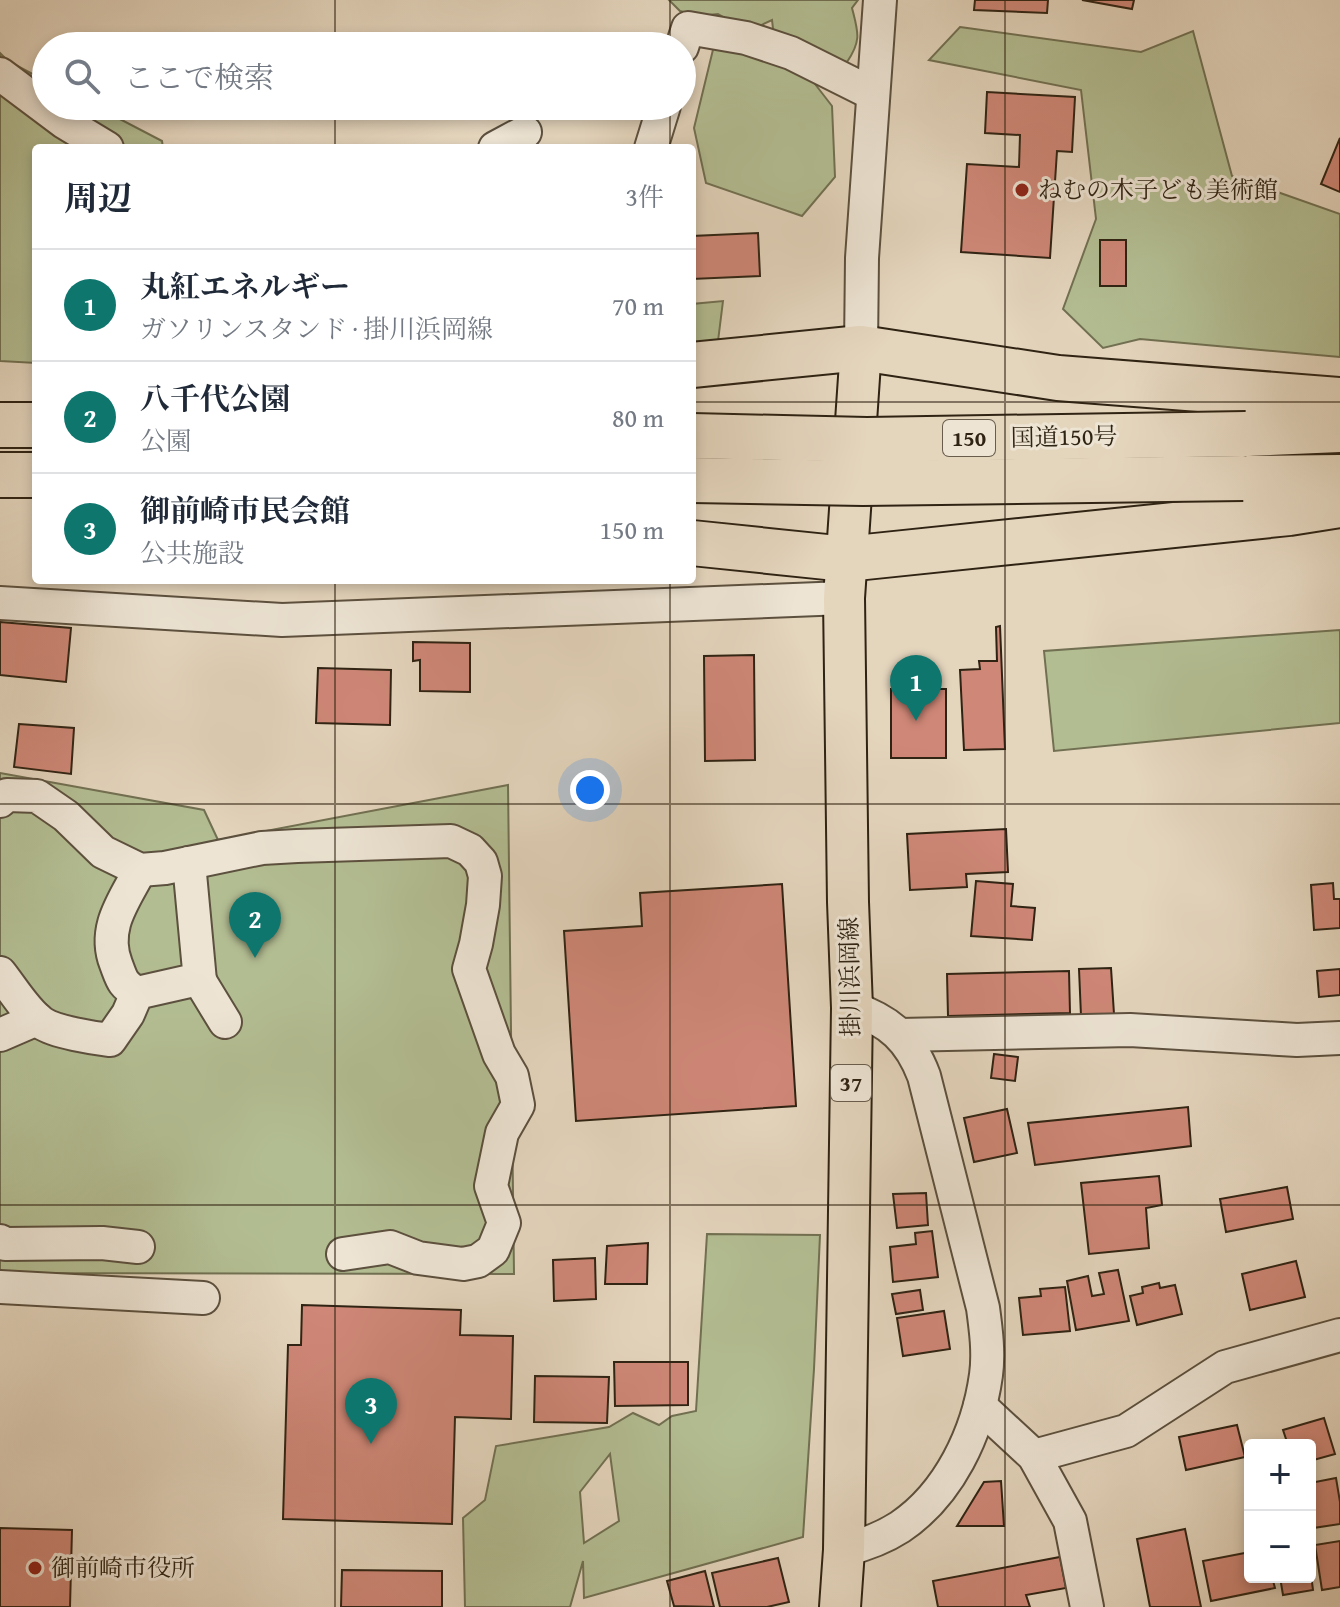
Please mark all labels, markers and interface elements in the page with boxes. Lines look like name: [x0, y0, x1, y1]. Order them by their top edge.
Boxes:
search box: [32, 32, 696, 120]
icon: search: [60, 54, 104, 98]
text: ここで検索: [124, 55, 274, 99]
place label: ねむの木子ども美術館: [1038, 172, 1278, 207]
text: 周辺: [64, 173, 132, 222]
text: 3件: [625, 177, 664, 216]
marker: ねむの木子ども美術館: [1013, 181, 1031, 199]
text: 丸紅エネルギー: [140, 264, 350, 308]
text: 1: [83, 286, 97, 325]
text: 70 m: [612, 286, 664, 325]
text: ガソリンスタンド · 掛川浜岡線: [140, 309, 493, 348]
text: 八千代公園: [140, 376, 290, 420]
text: 2: [83, 398, 97, 437]
text: 80 m: [612, 398, 664, 437]
street label: 国道150号: [1010, 418, 1118, 455]
road number: 150: [943, 420, 995, 456]
text: 公園: [140, 421, 192, 460]
text: 御前崎市民会館: [140, 488, 350, 532]
text: 3: [83, 510, 97, 549]
text: 150 m: [599, 510, 664, 549]
text: 公共施設: [140, 533, 244, 572]
pin: 1: [890, 655, 942, 721]
your location: [570, 770, 610, 810]
pin: 2: [229, 892, 281, 958]
street label: 掛川浜岡線: [831, 917, 868, 1037]
road number: 37: [831, 1065, 871, 1101]
pin: 3: [345, 1378, 397, 1444]
map controls: [1244, 1439, 1316, 1583]
button: +: [1244, 1439, 1316, 1511]
button: −: [1244, 1511, 1316, 1583]
place label: 御前崎市役所: [51, 1550, 195, 1585]
marker: 御前崎市役所: [26, 1559, 44, 1577]

